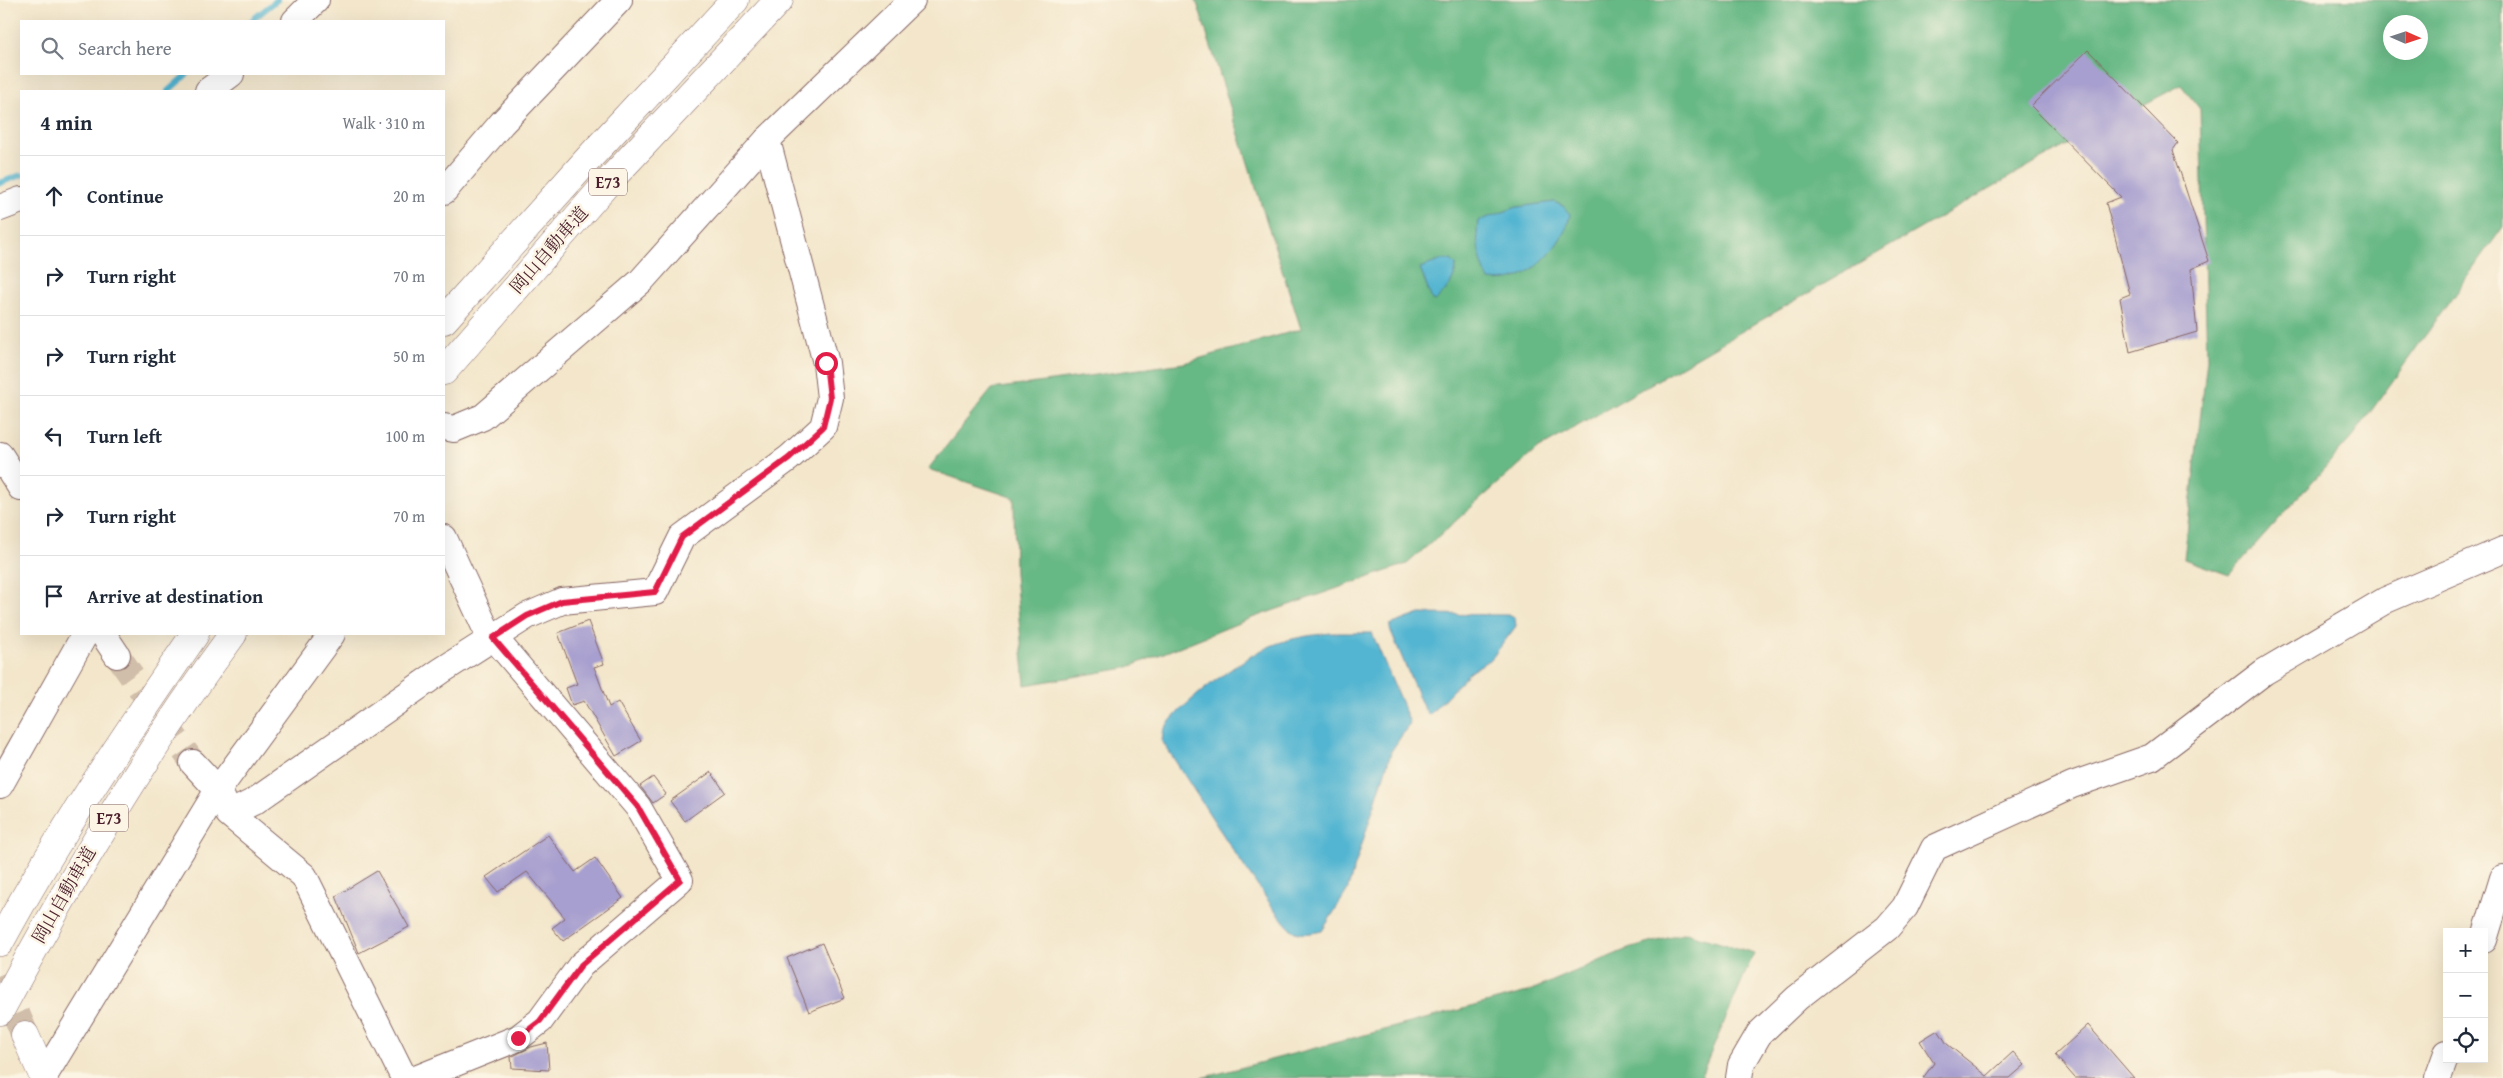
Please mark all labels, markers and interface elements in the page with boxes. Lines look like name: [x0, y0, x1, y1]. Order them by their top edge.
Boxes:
north arrow: [2383, 15, 2428, 60]
search box: [20, 20, 445, 75]
icon: search: [38, 34, 66, 62]
text: Search here: [78, 34, 172, 62]
text: 4 min: [40, 107, 92, 138]
text: Walk · 310 m: [342, 111, 425, 135]
road number: E73: [589, 168, 627, 196]
icon: ahead: [40, 182, 68, 210]
text: Continue: [87, 182, 164, 210]
text: 20 m: [393, 184, 425, 208]
street label: 岡山自動車道: [503, 200, 594, 299]
icon: right: [40, 262, 68, 290]
text: Turn right: [87, 262, 176, 290]
text: 70 m: [393, 264, 425, 288]
icon: right: [40, 342, 68, 370]
text: Turn right: [87, 342, 176, 370]
text: 50 m: [393, 344, 425, 368]
route start: [815, 352, 838, 375]
icon: left: [40, 422, 68, 450]
text: Turn left: [87, 422, 162, 450]
text: 100 m: [385, 424, 425, 448]
icon: right: [40, 502, 68, 530]
text: Turn right: [87, 502, 176, 530]
text: 70 m: [393, 504, 425, 528]
icon: arrive: [40, 582, 68, 610]
text: Arrive at destination: [87, 582, 263, 610]
road number: E73: [90, 804, 128, 831]
street label: 岡山自動車道: [25, 841, 102, 948]
map controls: [2443, 928, 2488, 1063]
button: +: [2443, 928, 2488, 973]
button: −: [2443, 973, 2488, 1018]
button: locate: [2443, 1018, 2488, 1063]
route end: [507, 1027, 530, 1050]

